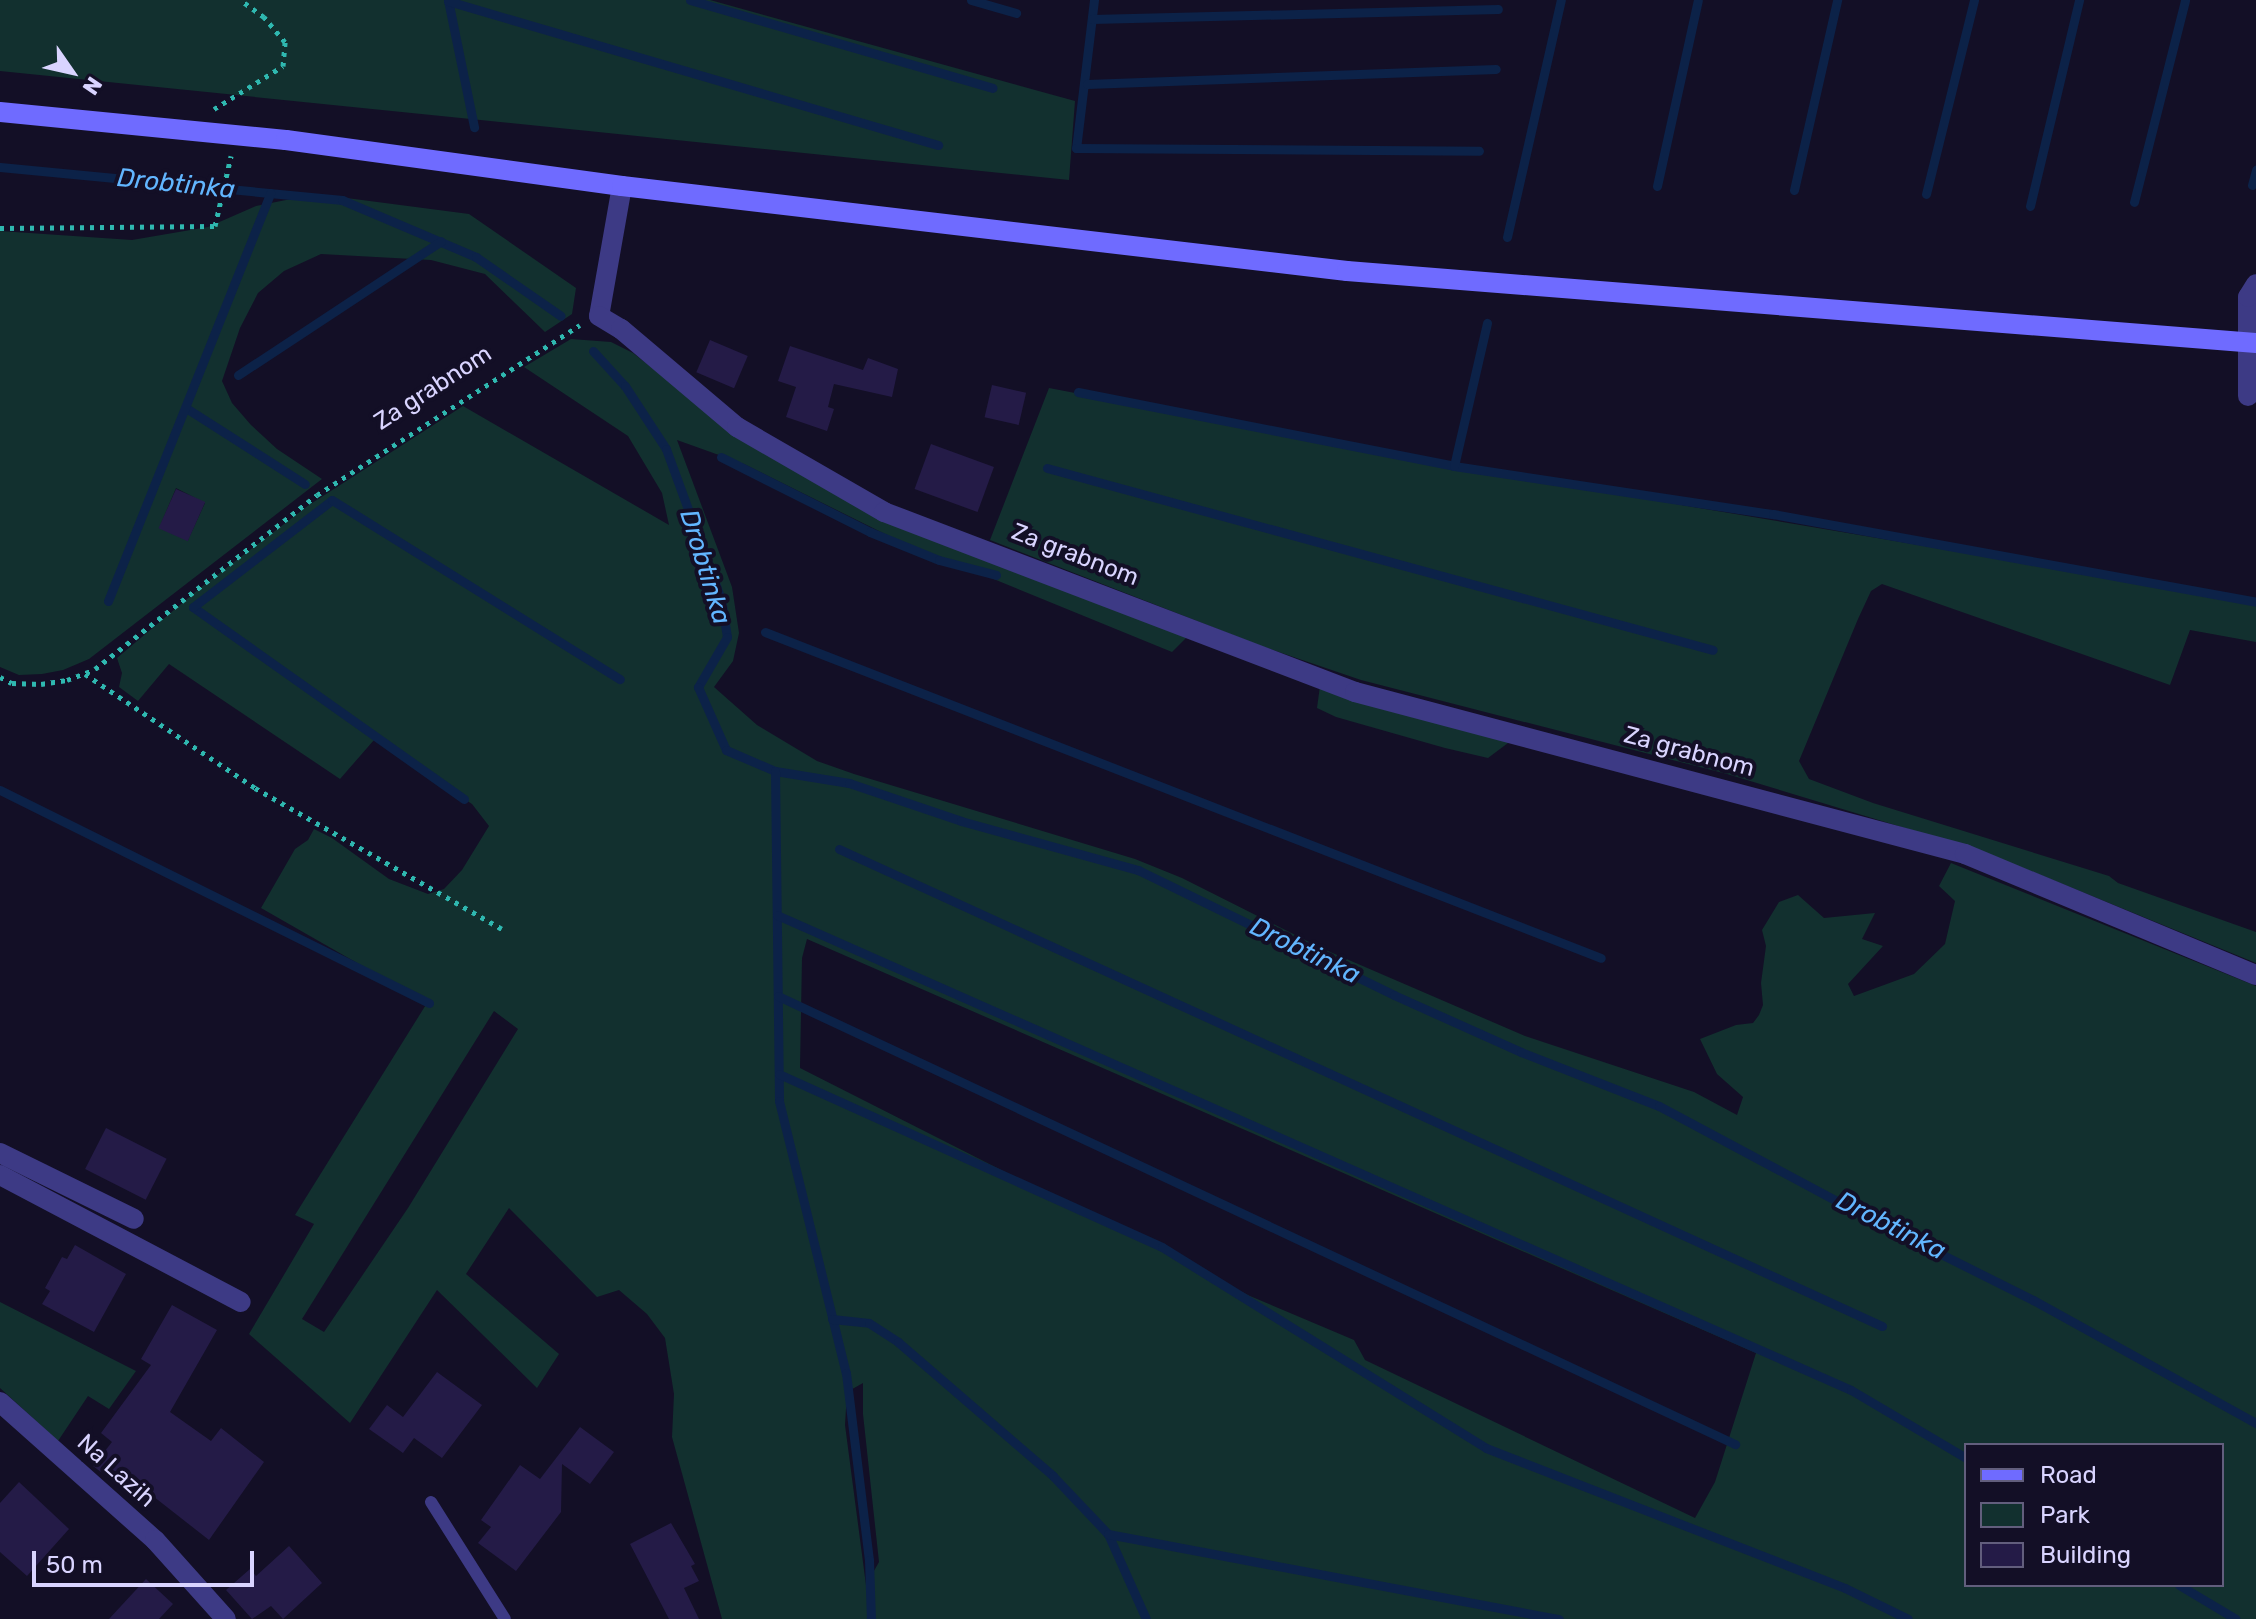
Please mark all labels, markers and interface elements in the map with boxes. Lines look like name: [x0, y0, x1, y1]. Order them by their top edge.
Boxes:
north arrow: [32, 32, 112, 112]
text: N: [77, 72, 108, 100]
water label: Drobtinka: [115, 162, 237, 206]
street label: Za grabnom: [369, 339, 497, 437]
water label: Drobtinka: [673, 506, 737, 628]
street label: Za grabnom: [1007, 518, 1143, 592]
street label: Za grabnom: [1621, 721, 1757, 783]
water label: Drobtinka: [1245, 911, 1365, 991]
water label: Drobtinka: [1831, 1185, 1951, 1267]
street label: Na Lazih: [71, 1428, 161, 1514]
legend: [1964, 1443, 2224, 1587]
text: Road: [2040, 1461, 2097, 1489]
text: Park: [2040, 1501, 2090, 1529]
scale bar: [36, 1535, 258, 1585]
text: Building: [2040, 1541, 2131, 1569]
text: 50 m: [46, 1551, 103, 1579]

